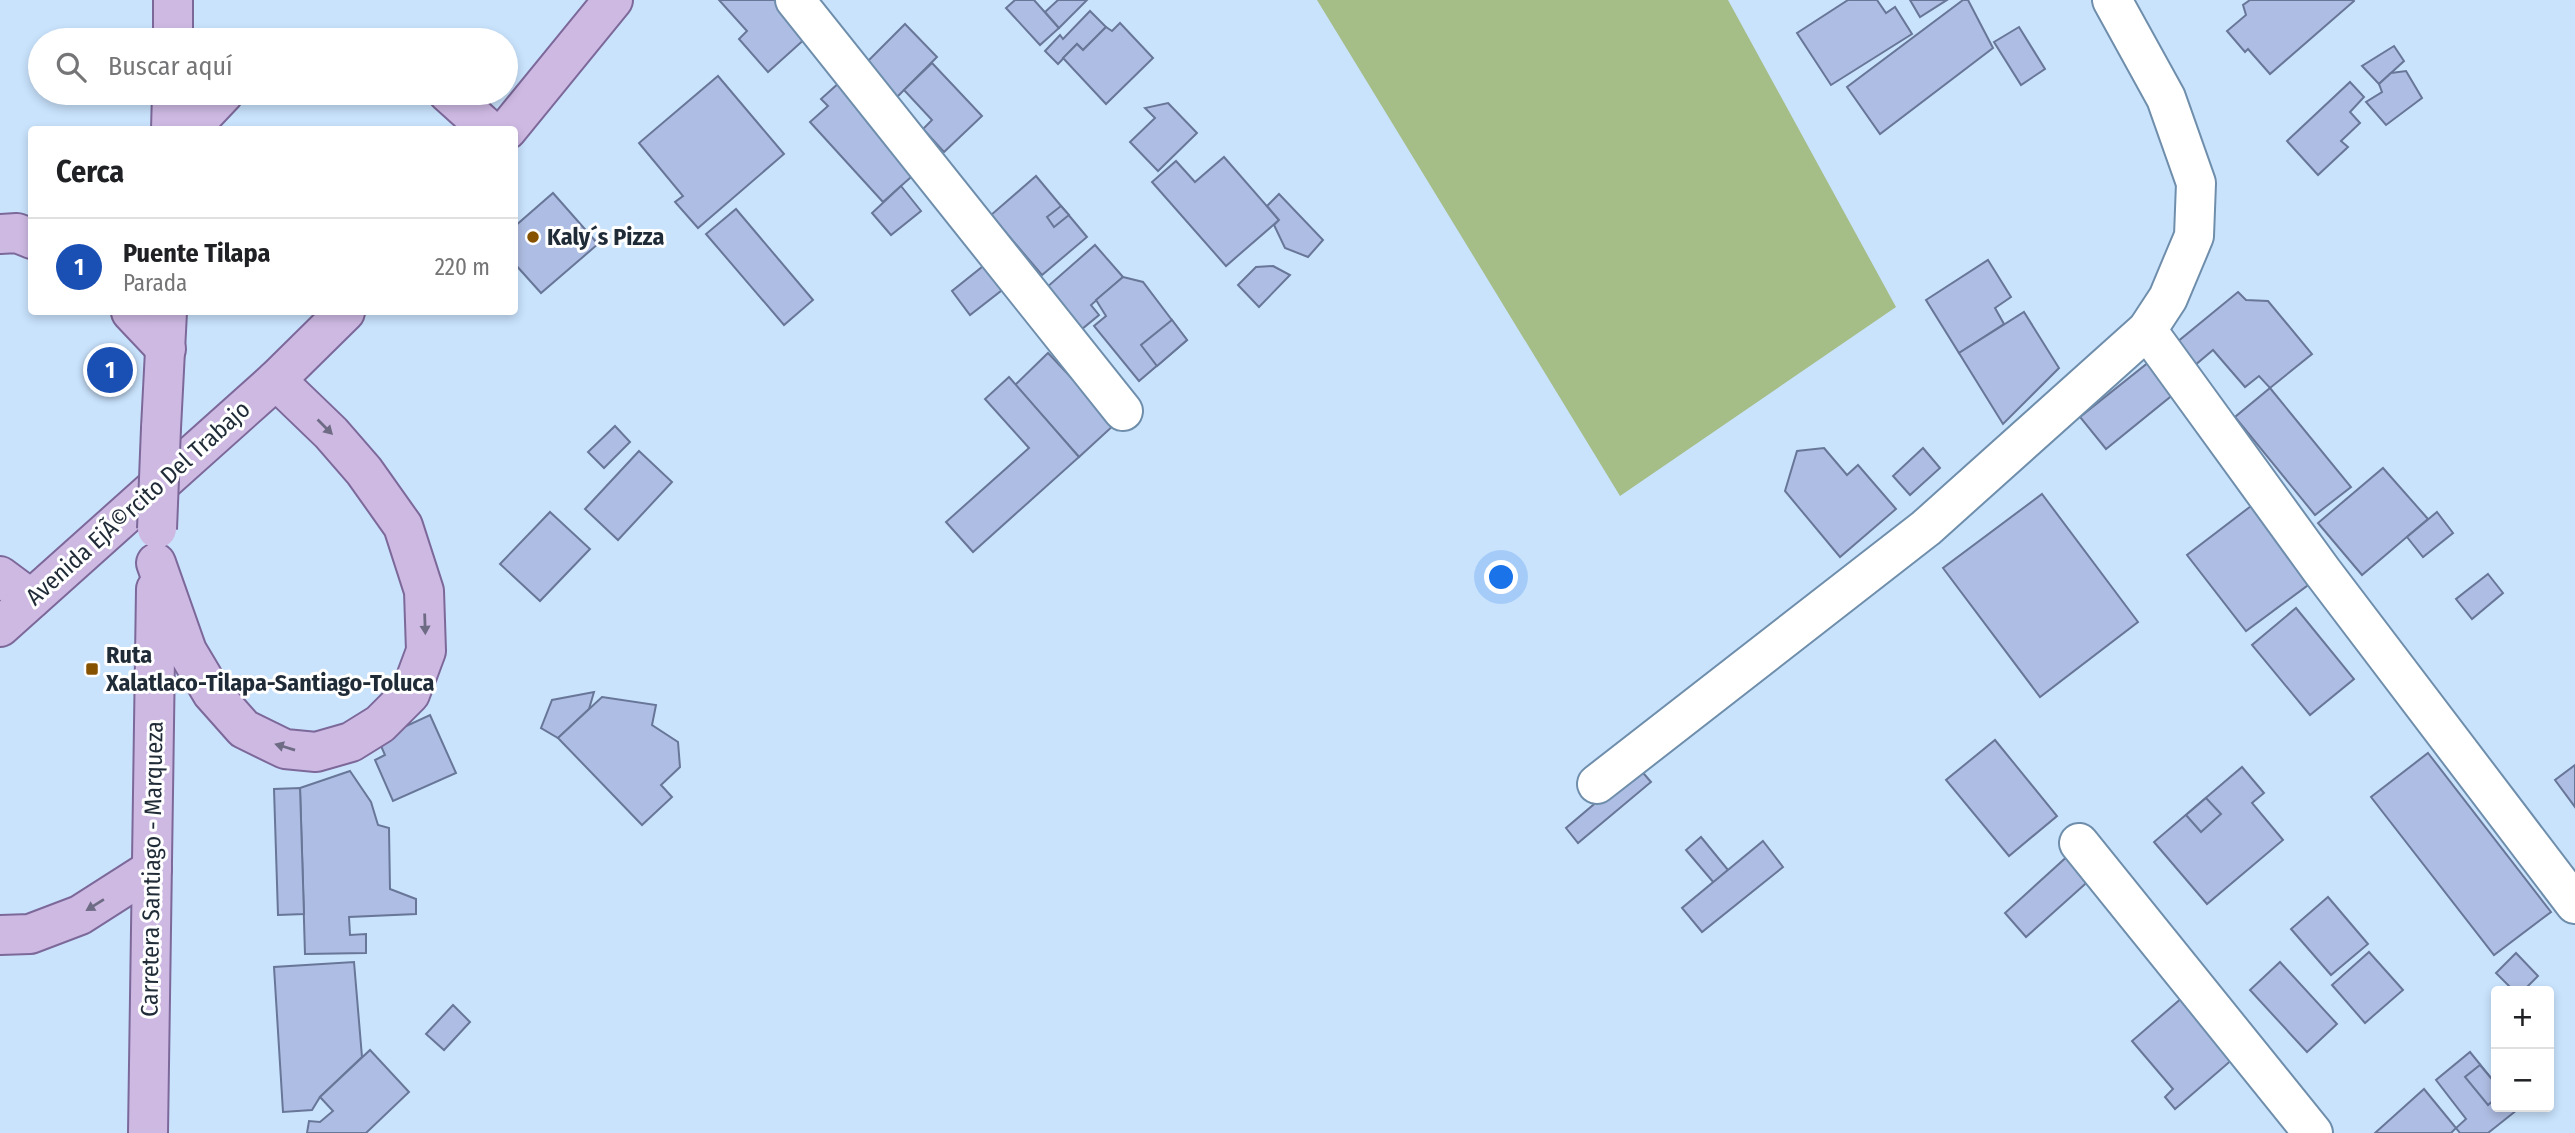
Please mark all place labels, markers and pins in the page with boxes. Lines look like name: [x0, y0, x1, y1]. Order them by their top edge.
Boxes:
place label: Kaly´s Pizza: [547, 223, 664, 251]
marker: Kaly´s Pizza: [525, 229, 541, 245]
pin: 1: [87, 344, 133, 396]
place label: Ruta Xalatlaco-Tilapa-Santiago-Toluca: [105, 641, 435, 697]
marker: Ruta Xalatlaco-Tilapa-Santiago-Toluca: [84, 661, 100, 677]

